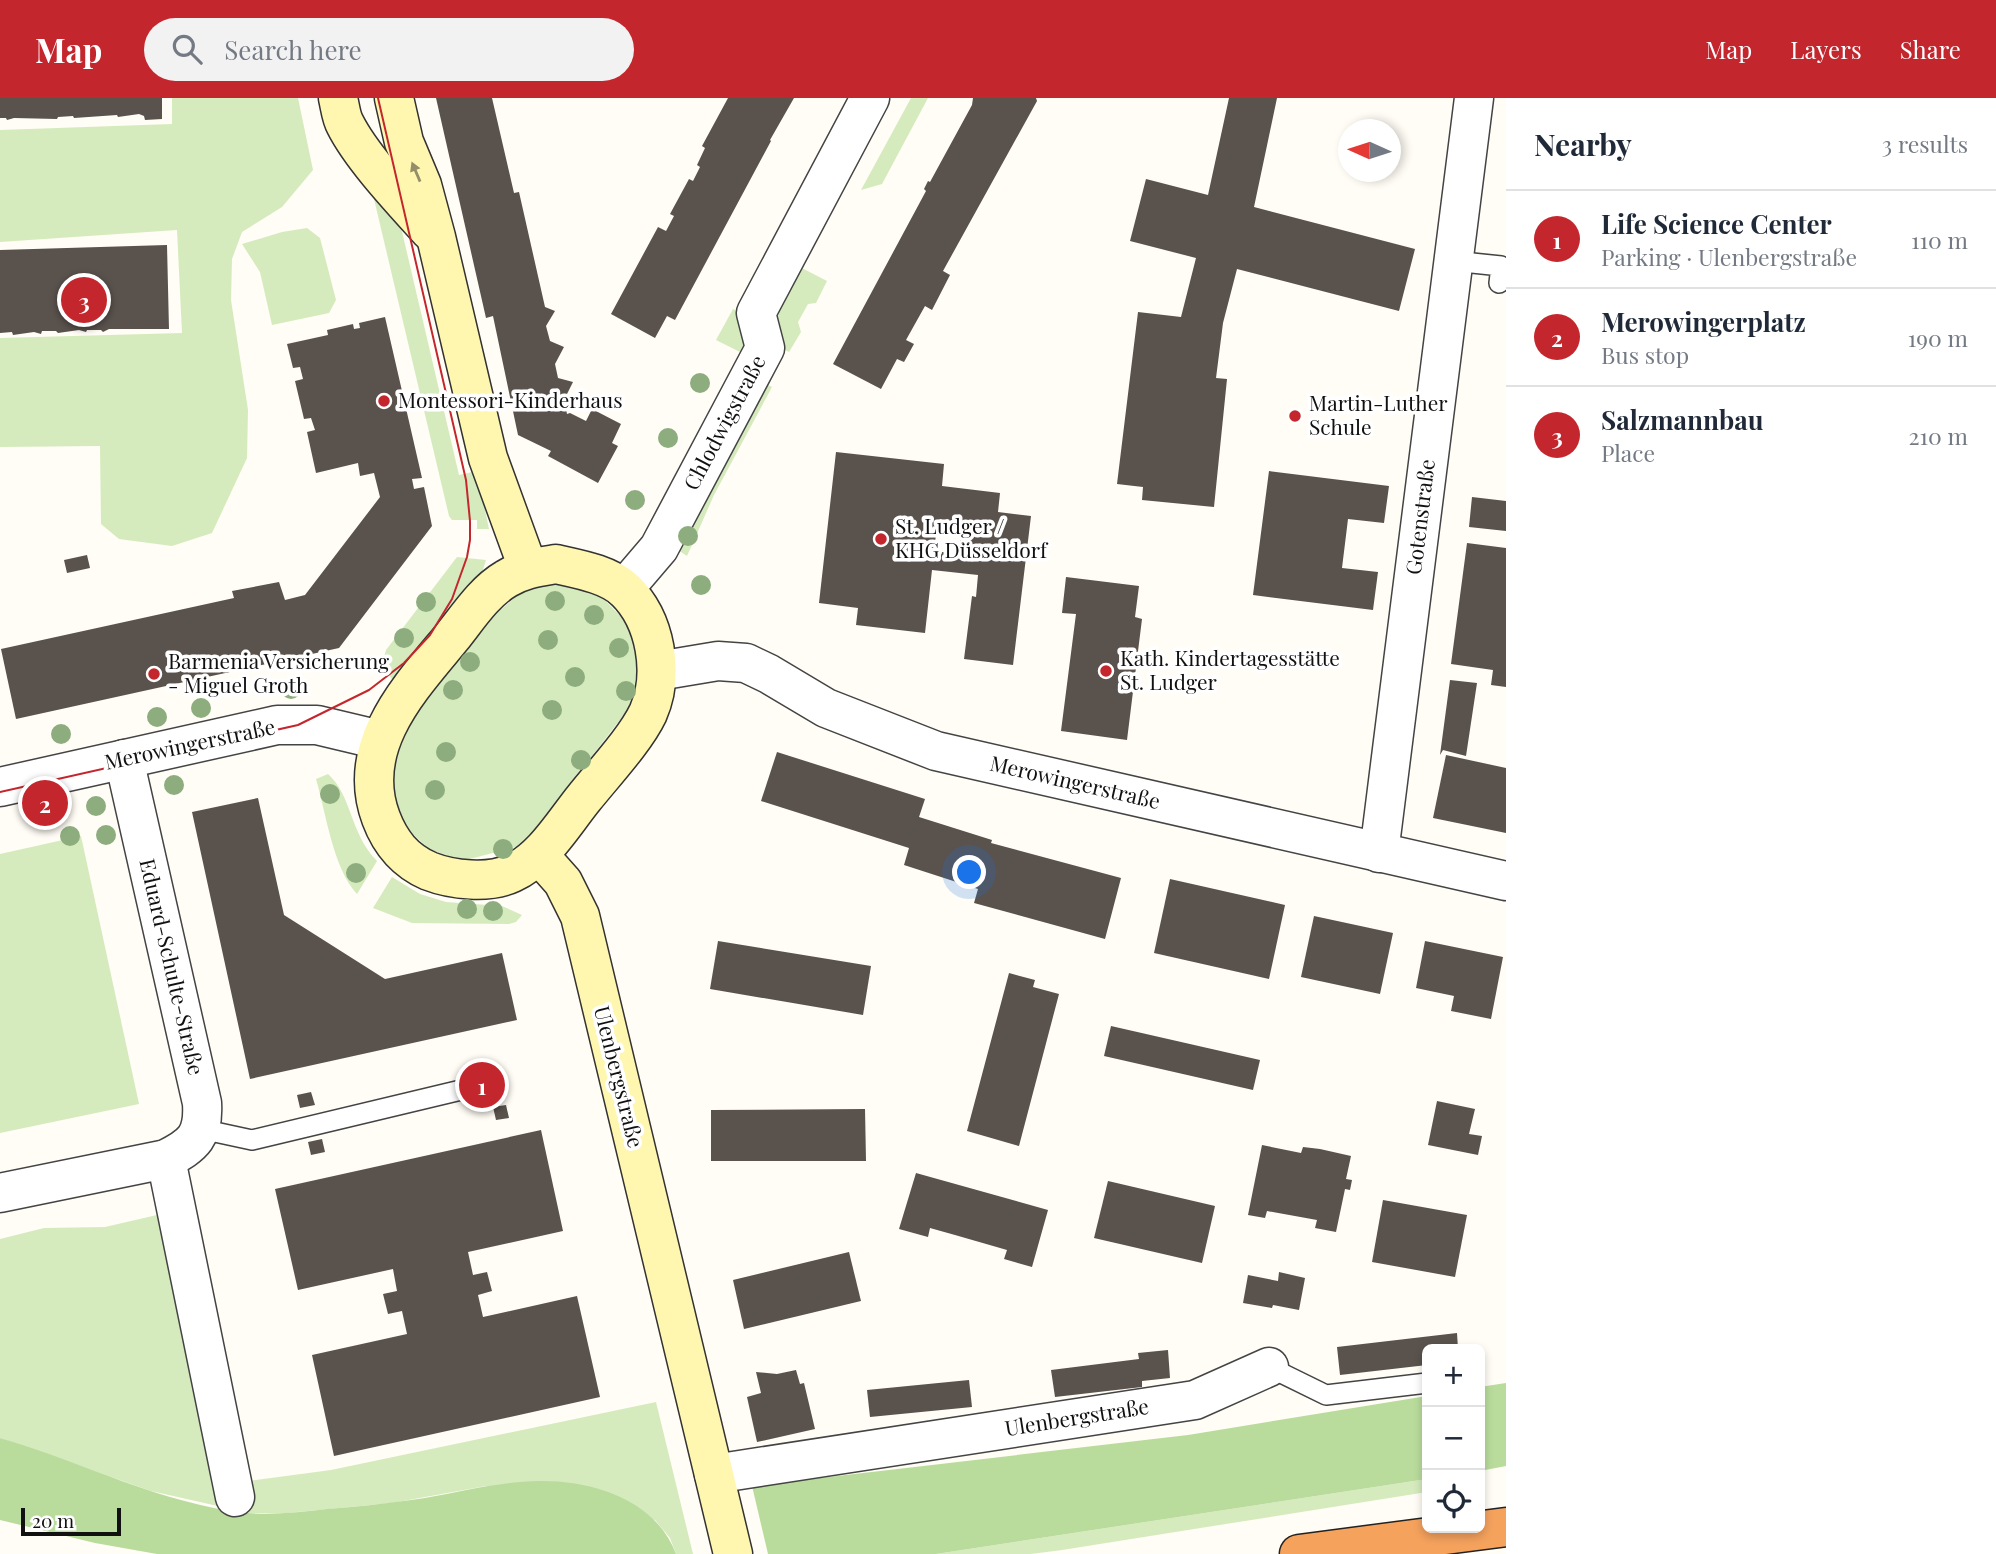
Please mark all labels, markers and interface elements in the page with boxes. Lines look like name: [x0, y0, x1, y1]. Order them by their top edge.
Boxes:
search box: [144, 18, 634, 81]
text: Map: [35, 27, 102, 71]
icon: search: [168, 30, 206, 68]
text: Search here: [224, 32, 362, 67]
text: Map: [1706, 33, 1752, 65]
text: Layers: [1790, 33, 1862, 65]
text: Share: [1900, 33, 1961, 65]
north arrow: [1338, 119, 1401, 182]
text: Nearby: [1534, 124, 1632, 164]
text: 3 results: [1882, 128, 1968, 159]
one-way arrow: [411, 161, 422, 182]
text: Life Science Center: [1601, 206, 1832, 241]
text: 1: [1553, 224, 1561, 255]
text: 110 m: [1911, 224, 1968, 255]
text: Parking · Ulenbergstraße: [1601, 241, 1857, 272]
pin: 3: [61, 274, 107, 326]
text: Merowingerplatz: [1601, 304, 1806, 339]
text: 2: [1551, 322, 1563, 353]
text: 190 m: [1908, 322, 1968, 353]
text: Bus stop: [1601, 339, 1689, 370]
street label: Chlodwigstraße: [676, 350, 771, 494]
place label: Montessori-Kinderhaus: [398, 385, 623, 413]
place label: Martin-Luther Schule: [1309, 388, 1448, 440]
marker: Montessori-Kinderhaus: [376, 393, 392, 409]
text: Salzmannbau: [1601, 402, 1763, 437]
marker: Martin-Luther Schule: [1287, 408, 1303, 424]
text: 3: [1551, 420, 1563, 451]
text: 210 m: [1909, 420, 1968, 451]
text: Place: [1601, 437, 1655, 468]
street label: Gotenstraße: [1398, 457, 1440, 576]
place label: St. Ludger / KHG Düsseldorf: [895, 511, 1049, 563]
marker: St. Ludger / KHG Düsseldorf: [873, 531, 889, 547]
place label: Kath. Kindertagesstätte St. Ludger: [1120, 643, 1340, 695]
place label: Barmenia Versicherung - Miguel Groth: [168, 646, 389, 698]
marker: Kath. Kindertagesstätte St. Ludger: [1098, 663, 1114, 679]
marker: Barmenia Versicherung - Miguel Groth: [146, 666, 162, 682]
street label: Merowingerstraße: [102, 711, 278, 775]
street label: Merowingerstraße: [988, 748, 1163, 814]
pin: 2: [22, 777, 68, 829]
your location: [952, 855, 986, 889]
street label: Eduard-Schulte-Straße: [134, 856, 211, 1077]
street label: Ulenbergstraße: [589, 1003, 651, 1150]
pin: 1: [459, 1059, 505, 1111]
map controls: [1422, 1344, 1485, 1533]
button: +: [1422, 1344, 1485, 1407]
street label: Ulenbergstraße: [1003, 1391, 1151, 1441]
button: −: [1422, 1407, 1485, 1470]
button: locate: [1422, 1470, 1485, 1533]
scale bar: [21, 1505, 121, 1537]
text: 20 m: [32, 1507, 74, 1533]

